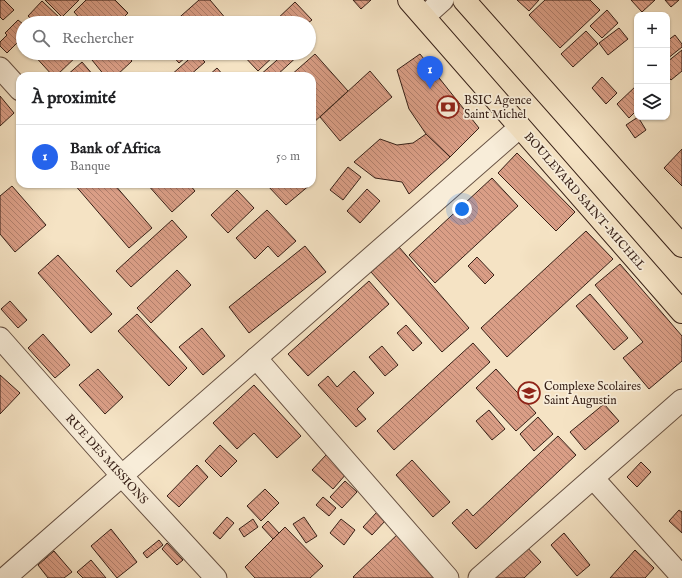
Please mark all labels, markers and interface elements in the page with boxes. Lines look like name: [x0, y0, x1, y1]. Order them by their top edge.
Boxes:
map controls: [634, 12, 670, 120]
button: +: [634, 12, 670, 48]
search box: [16, 16, 316, 60]
icon: search: [30, 27, 52, 49]
text: Rechercher: [62, 29, 134, 48]
button: −: [634, 48, 670, 84]
pin: 1: [417, 56, 443, 89]
button: layers: [634, 84, 670, 120]
text: À proximité: [32, 88, 116, 109]
place label: BSIC Agence Saint Michel: [464, 93, 532, 122]
bank icon: BSIC Agence Saint Michel: [435, 94, 461, 120]
street label: BOULEVARD SAINT-MICHEL: [521, 129, 649, 274]
text: Bank of Africa: [70, 139, 160, 158]
text: 1: [43, 148, 47, 165]
text: 50 m: [276, 148, 300, 165]
text: Banque: [70, 158, 110, 175]
your location: [452, 199, 472, 219]
place label: Complexe Scolaires Saint Augustin: [544, 379, 641, 408]
school or university icon: Complexe Scolaires Saint Augustin: [516, 380, 542, 406]
street label: RUE DES MISSIONS: [62, 411, 151, 508]

